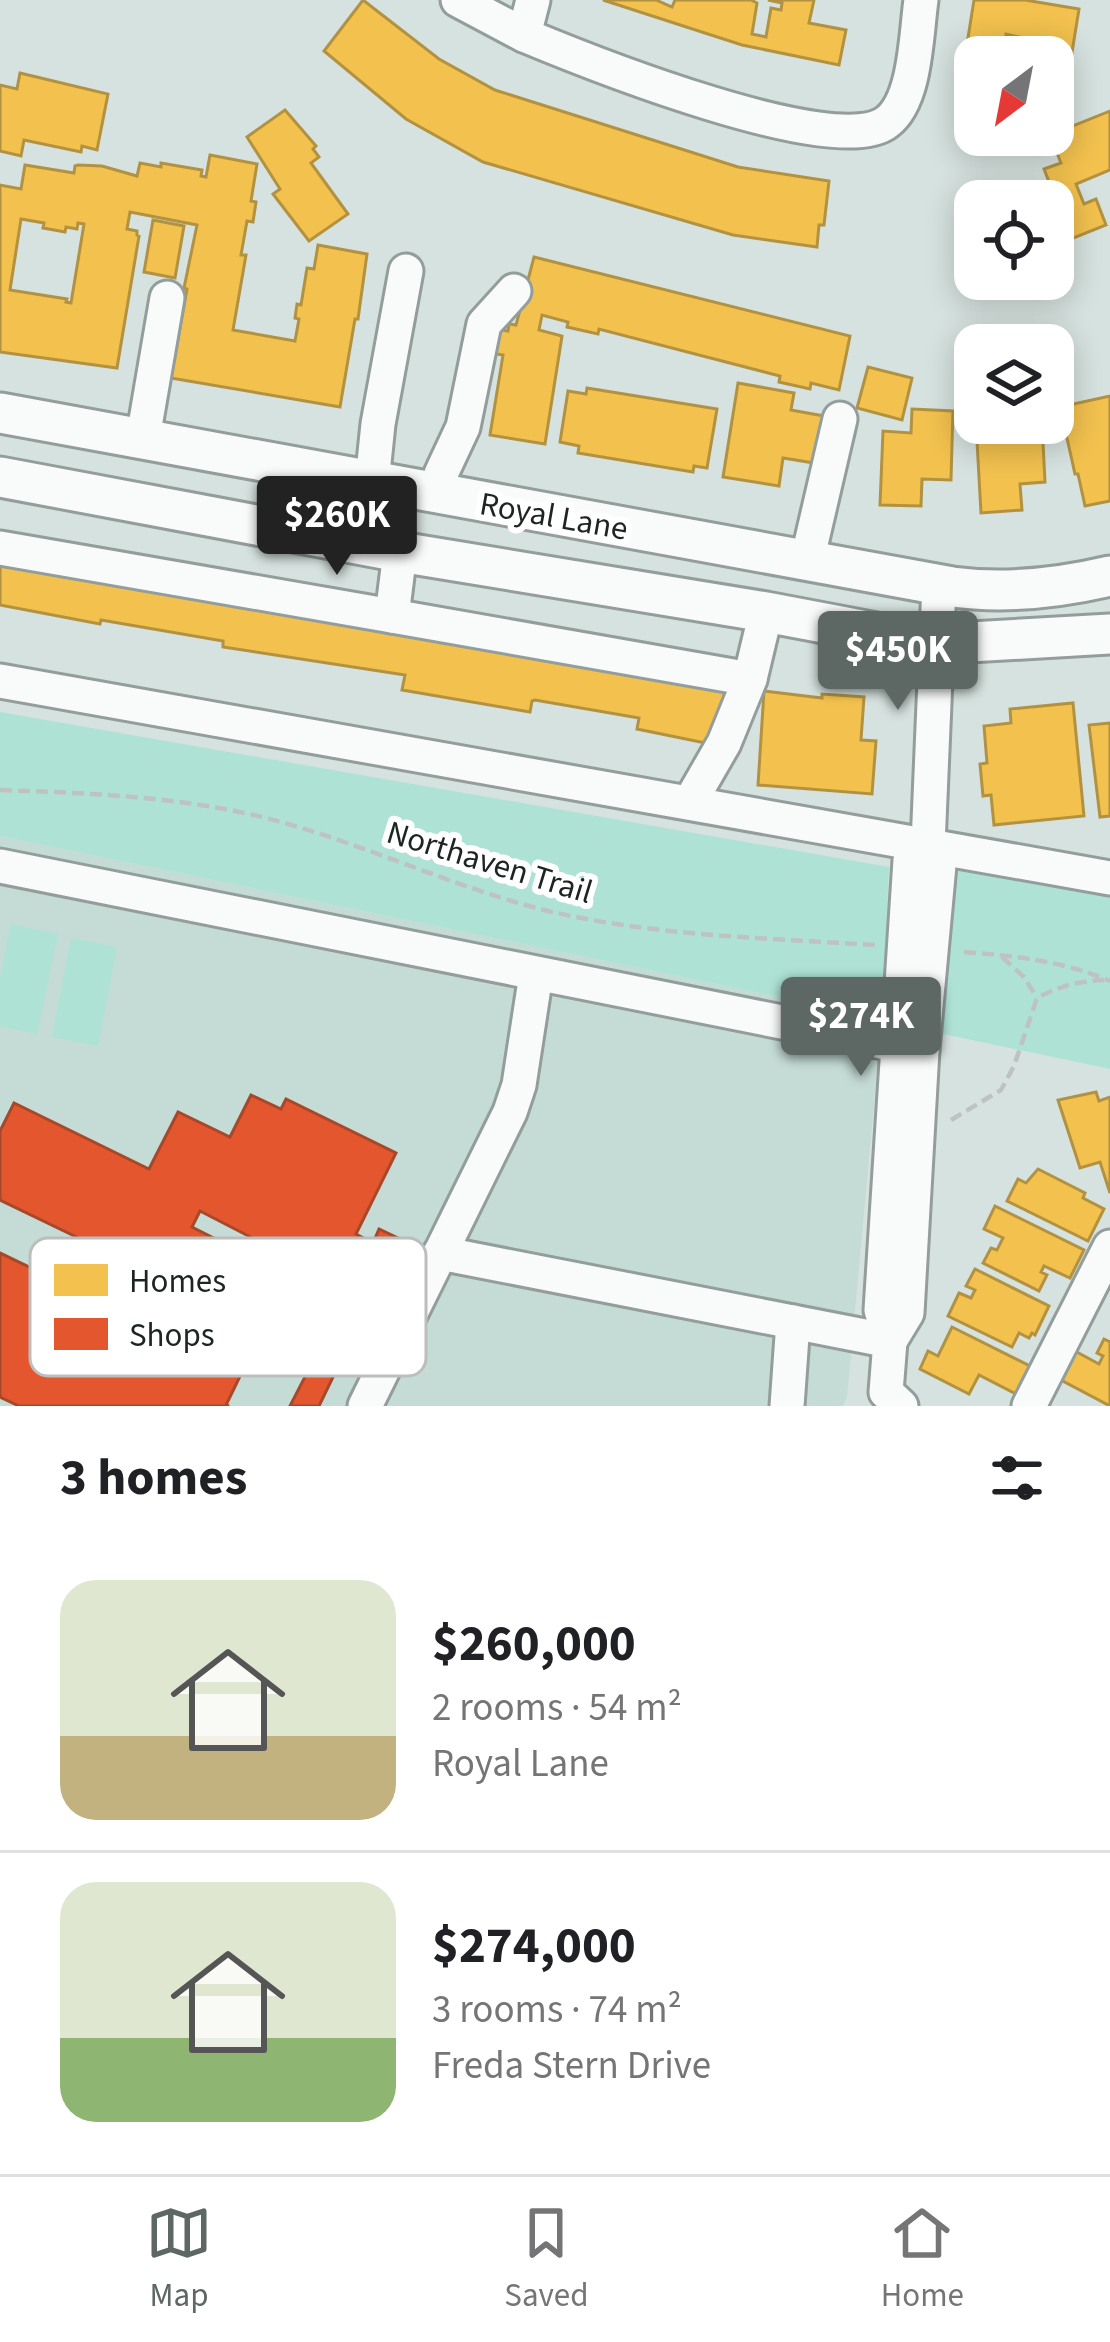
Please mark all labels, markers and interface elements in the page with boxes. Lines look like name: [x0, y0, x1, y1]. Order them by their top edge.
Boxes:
north arrow: [954, 36, 1074, 156]
map controls: [954, 36, 1074, 444]
button: locate: [954, 180, 1074, 300]
button: layers: [954, 324, 1074, 444]
pin: $260K: [253, 476, 421, 578]
street label: Royal Lane: [476, 480, 632, 553]
text: $260K: [284, 487, 390, 543]
pin: $450K: [814, 611, 982, 713]
text: $450K: [845, 622, 951, 678]
street label: Northaven Trail: [381, 809, 598, 916]
pin: $274K: [777, 977, 945, 1079]
text: $274K: [808, 988, 914, 1044]
legend: [30, 1238, 426, 1376]
text: Homes: [129, 1258, 226, 1305]
text: Shops: [129, 1312, 215, 1359]
text: 3 homes: [60, 1442, 247, 1514]
icon: filters: [984, 1445, 1050, 1511]
text: $260,000: [432, 1608, 636, 1680]
icon: home: [156, 1628, 300, 1772]
text: 2 rooms · 54 m²: [432, 1680, 682, 1736]
text: Royal Lane: [432, 1736, 609, 1792]
text: $274,000: [432, 1910, 636, 1982]
icon: home: [156, 1930, 300, 2074]
text: 3 rooms · 74 m²: [432, 1982, 682, 2038]
text: Freda Stern Drive: [432, 2038, 711, 2094]
tab: Map: [146, 2200, 212, 2319]
tab: Saved: [504, 2200, 589, 2319]
tab: Home: [881, 2200, 964, 2319]

